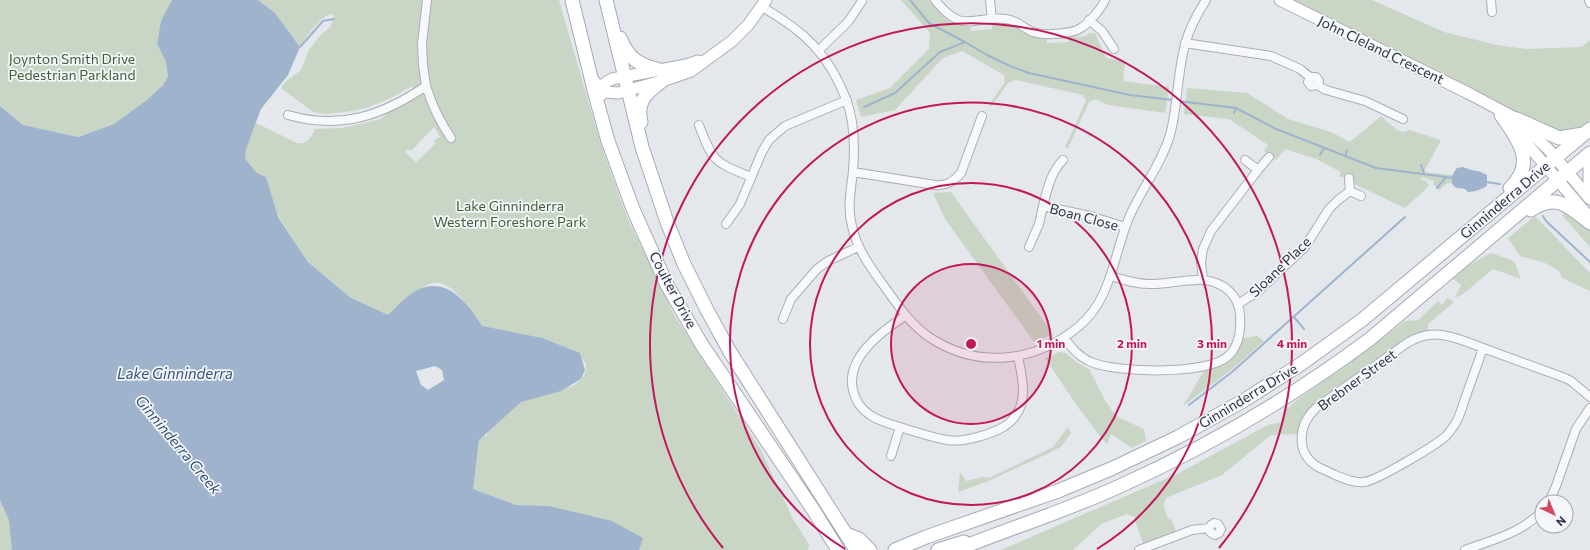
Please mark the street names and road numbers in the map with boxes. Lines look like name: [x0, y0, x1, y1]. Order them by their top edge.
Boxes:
street label: John Cleland Crescent: [1315, 12, 1447, 88]
street label: Ginninderra Drive: [1456, 157, 1553, 242]
street label: Boan Close: [1048, 199, 1120, 234]
street label: Sloane Place: [1245, 233, 1314, 300]
street label: Coulter Drive: [646, 248, 701, 331]
street label: Brebner Street: [1314, 345, 1400, 414]
street label: Ginninderra Drive: [1195, 359, 1300, 432]

